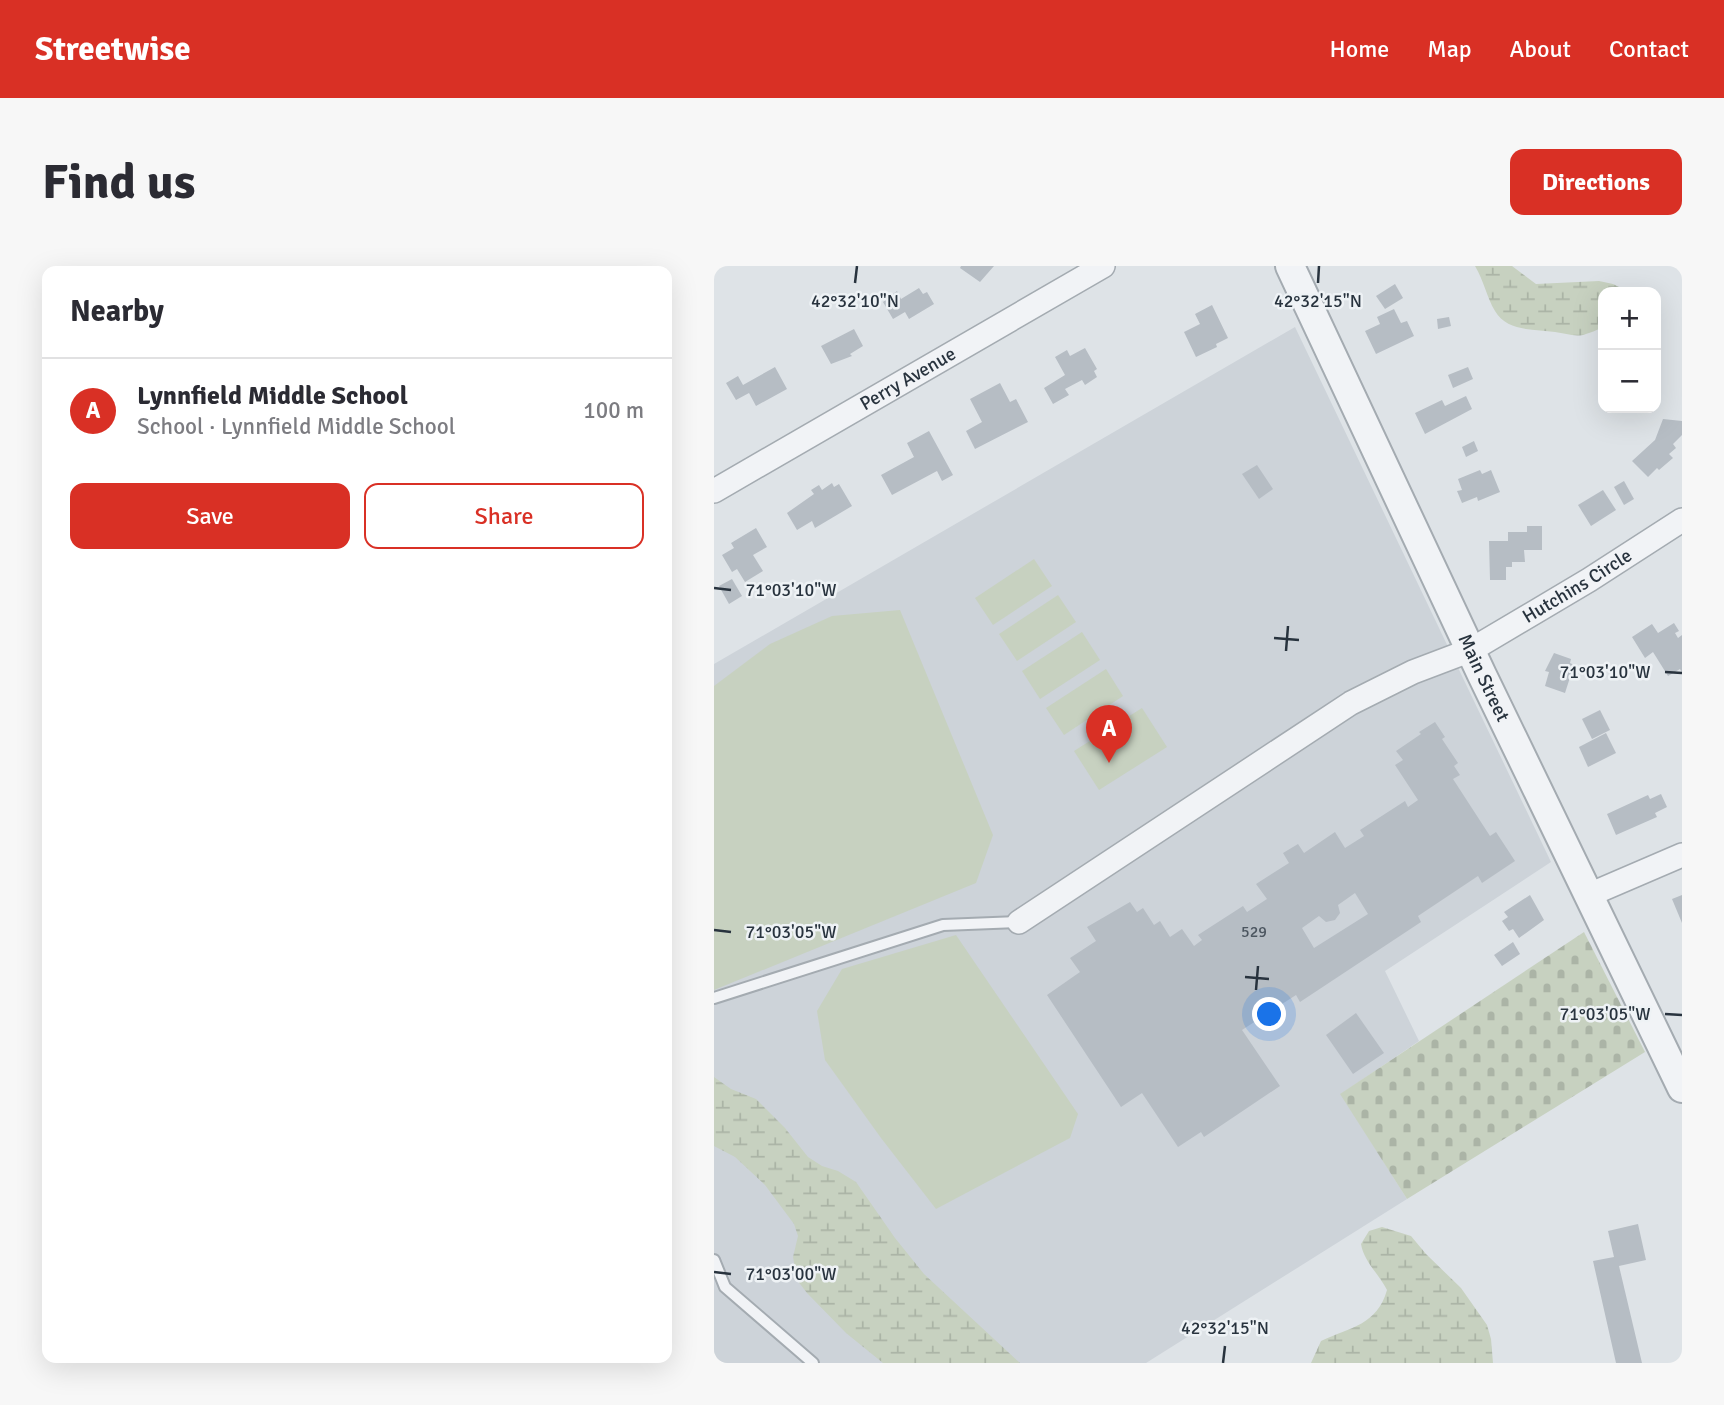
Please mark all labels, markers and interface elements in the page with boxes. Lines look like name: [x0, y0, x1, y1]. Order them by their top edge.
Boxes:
text: Streetwise: [35, 29, 191, 70]
text: Home: [1329, 34, 1389, 64]
text: Map: [1427, 34, 1472, 64]
text: About: [1510, 34, 1571, 64]
text: Contact: [1609, 34, 1689, 64]
button: Directions: [1510, 149, 1682, 215]
text: Find us: [42, 152, 195, 212]
map controls: [1598, 287, 1661, 413]
button: +: [1598, 287, 1661, 350]
text: 42°32'10"N: [811, 290, 899, 312]
text: 42°32'15"N: [1274, 290, 1362, 312]
text: Nearby: [70, 293, 164, 330]
street label: Perry Avenue: [856, 342, 960, 416]
button: −: [1598, 350, 1661, 413]
text: Lynnfield Middle School: [137, 380, 408, 412]
text: A: [86, 396, 100, 425]
text: 100 m: [583, 396, 644, 425]
text: School · Lynnfield Middle School: [137, 412, 456, 441]
button: Save: [70, 483, 350, 549]
button: Share: [364, 483, 644, 549]
street label: Hutchins Circle: [1518, 543, 1637, 629]
text: 71°03'10"W: [746, 579, 836, 601]
street label: Main Street: [1452, 630, 1515, 726]
text: 71°03'10"W: [1560, 661, 1650, 683]
pin: A: [1086, 705, 1132, 763]
text: 71°03'05"W: [746, 921, 836, 943]
house number: 529: [1241, 922, 1267, 942]
your location: [1252, 997, 1286, 1031]
text: 71°03'05"W: [1560, 1003, 1650, 1025]
text: 71°03'00"W: [746, 1263, 836, 1285]
text: 42°32'15"N: [1181, 1317, 1269, 1339]

